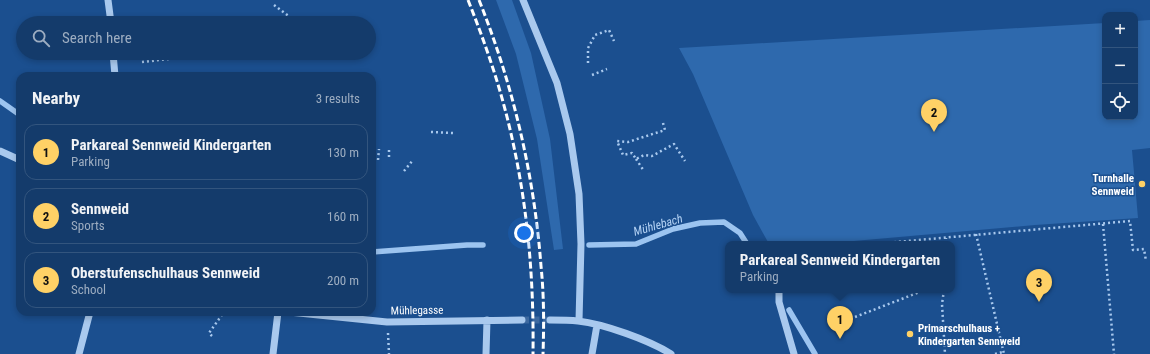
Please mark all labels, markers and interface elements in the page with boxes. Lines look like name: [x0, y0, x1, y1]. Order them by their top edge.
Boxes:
map controls: [1102, 12, 1138, 120]
button: +: [1102, 12, 1138, 48]
search box: [16, 16, 376, 60]
icon: search: [30, 27, 52, 49]
text: Search here: [62, 29, 132, 47]
button: −: [1102, 48, 1138, 84]
button: locate: [1102, 84, 1138, 120]
text: Nearby: [32, 88, 80, 108]
text: 3 results: [316, 91, 360, 106]
pin: 2: [921, 99, 947, 132]
text: Parkareal Sennweid Kindergarten: [71, 136, 271, 154]
text: 1: [43, 145, 49, 160]
text: 130 m: [327, 145, 359, 160]
text: Parking: [71, 154, 110, 169]
place label: Turnhalle Sennweid: [1092, 172, 1134, 198]
marker: Turnhalle Sennweid: [1137, 179, 1147, 189]
text: Sennweid: [71, 200, 129, 218]
text: 2: [43, 209, 49, 224]
text: 160 m: [327, 209, 359, 224]
water label: Mühlebach: [632, 211, 685, 239]
text: Sports: [71, 218, 105, 233]
your location: [514, 223, 534, 243]
popup: [725, 241, 955, 293]
text: Parkareal Sennweid Kindergarten: [740, 251, 940, 269]
text: Oberstufenschulhaus Sennweid: [71, 264, 260, 282]
text: Parking: [740, 269, 779, 284]
pin: 3: [1026, 269, 1052, 302]
text: 3: [43, 273, 49, 288]
text: 200 m: [327, 273, 359, 288]
text: School: [71, 282, 106, 297]
street label: Mühlegasse: [391, 304, 443, 317]
pin: 1: [827, 306, 853, 339]
place label: Primarschulhaus + Kindergarten Sennweid: [918, 322, 1020, 348]
marker: Primarschulhaus + Kindergarten Sennweid: [905, 329, 915, 339]

